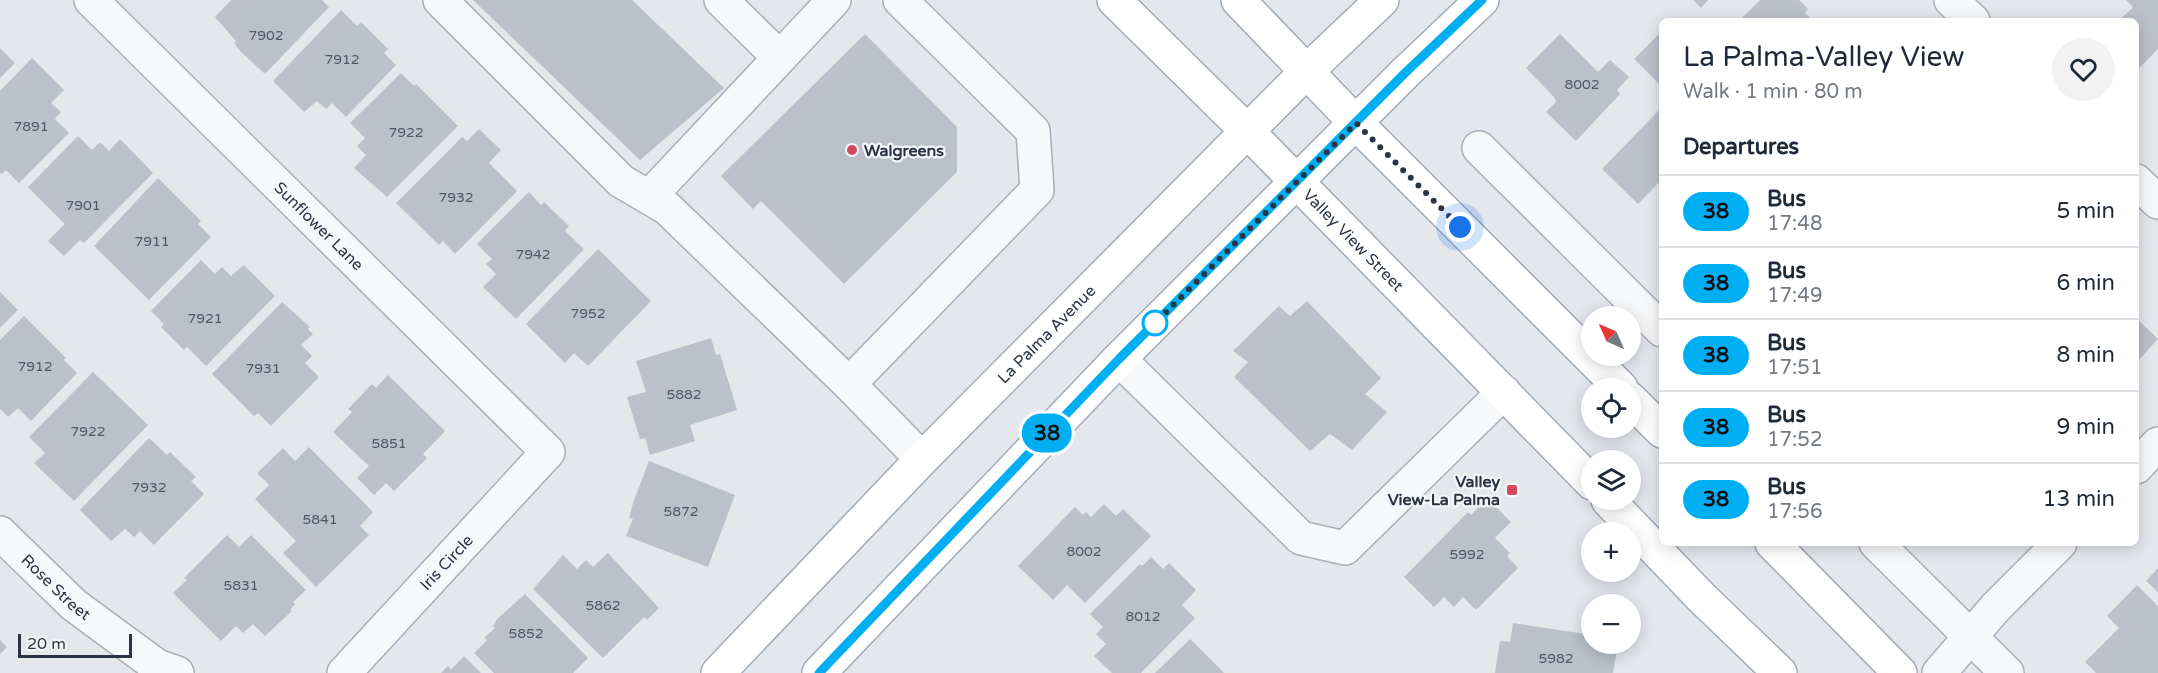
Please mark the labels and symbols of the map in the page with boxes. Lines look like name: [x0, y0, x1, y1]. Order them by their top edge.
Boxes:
house number: 7902: [248, 27, 284, 44]
house number: 7912: [324, 51, 360, 68]
house number: 8002: [1564, 76, 1600, 93]
house number: 7891: [13, 118, 49, 135]
house number: 7922: [388, 124, 424, 141]
place label: Walgreens: [864, 141, 944, 161]
marker: Walgreens: [845, 143, 859, 157]
street label: Sunflower Lane: [270, 178, 367, 275]
street label: Valley View Street: [1298, 185, 1407, 296]
house number: 7932: [438, 189, 474, 206]
house number: 7901: [65, 197, 101, 214]
your location: [1445, 212, 1475, 242]
house number: 7911: [134, 233, 170, 250]
house number: 7942: [515, 246, 551, 263]
street label: La Palma Avenue: [994, 281, 1100, 388]
house number: 7952: [570, 305, 606, 322]
north arrow: [1581, 306, 1641, 366]
house number: 7921: [187, 310, 223, 327]
unlabelled marker: [1142, 310, 1168, 336]
house number: 7912: [17, 358, 53, 375]
house number: 7931: [245, 360, 281, 377]
house number: 5882: [666, 386, 702, 403]
line badge: 38: [1020, 414, 1074, 452]
house number: 7922: [70, 423, 106, 440]
house number: 5851: [371, 435, 407, 452]
place label: Valley View-La Palma: [1388, 472, 1500, 510]
house number: 7932: [131, 479, 167, 496]
marker: Valley View-La Palma: [1505, 483, 1519, 497]
house number: 5872: [663, 503, 699, 520]
house number: 5841: [302, 511, 338, 528]
street label: Iris Circle: [416, 531, 478, 595]
house number: 8002: [1066, 543, 1102, 560]
house number: 5992: [1449, 546, 1485, 563]
street label: Rose Street: [17, 550, 94, 625]
house number: 5831: [223, 577, 259, 594]
house number: 5862: [585, 597, 621, 614]
house number: 8012: [1125, 608, 1161, 625]
house number: 5852: [508, 625, 544, 642]
scale bar: [18, 631, 132, 658]
house number: 5982: [1538, 650, 1574, 667]

